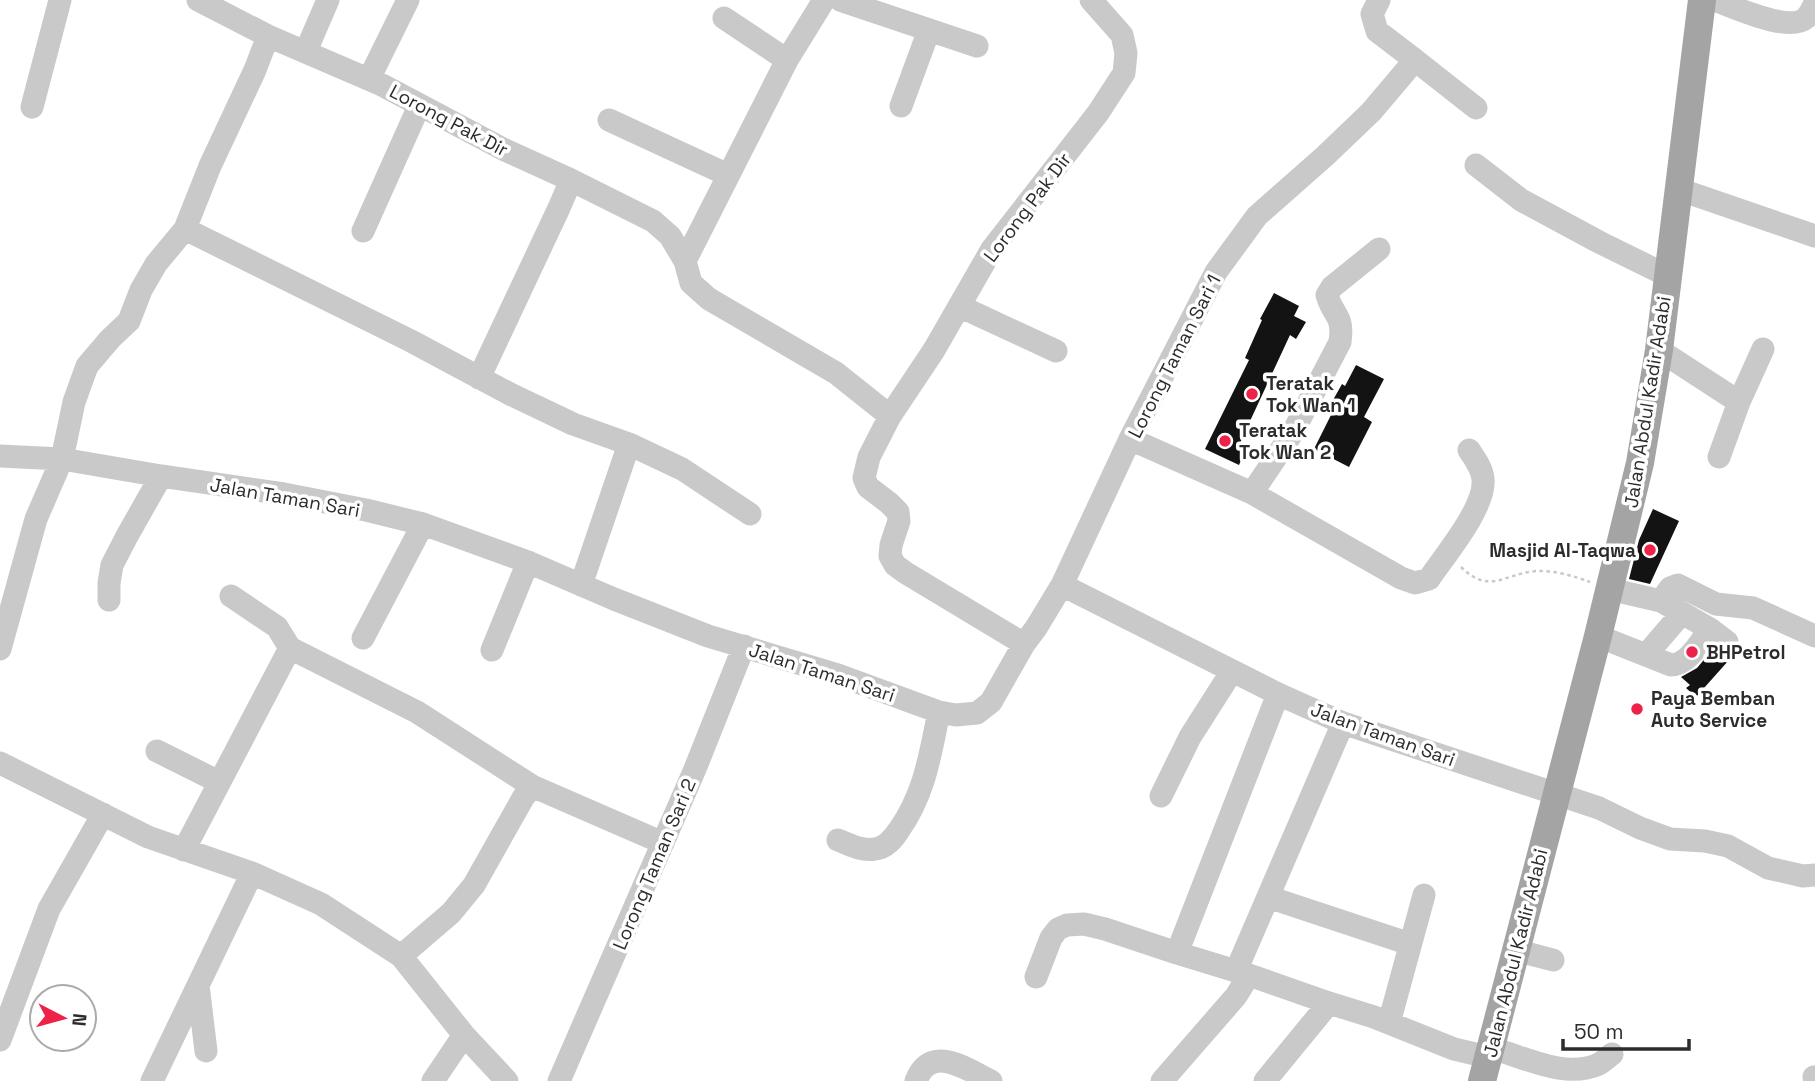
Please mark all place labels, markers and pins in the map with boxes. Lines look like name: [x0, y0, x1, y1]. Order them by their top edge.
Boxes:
place label: Teratak Tok Wan 1: [1266, 371, 1356, 418]
marker: Teratak Tok Wan 1: [1244, 386, 1260, 402]
place label: Teratak Tok Wan 2: [1239, 418, 1331, 465]
marker: Teratak Tok Wan 2: [1217, 433, 1233, 449]
place label: Masjid Al-Taqwa: [1489, 538, 1636, 563]
marker: Masjid Al-Taqwa: [1642, 542, 1658, 558]
place label: BHPetrol: [1706, 640, 1786, 665]
marker: BHPetrol: [1684, 644, 1700, 660]
place label: Paya Bemban Auto Service: [1651, 686, 1775, 733]
marker: Paya Bemban Auto Service: [1629, 701, 1645, 717]

